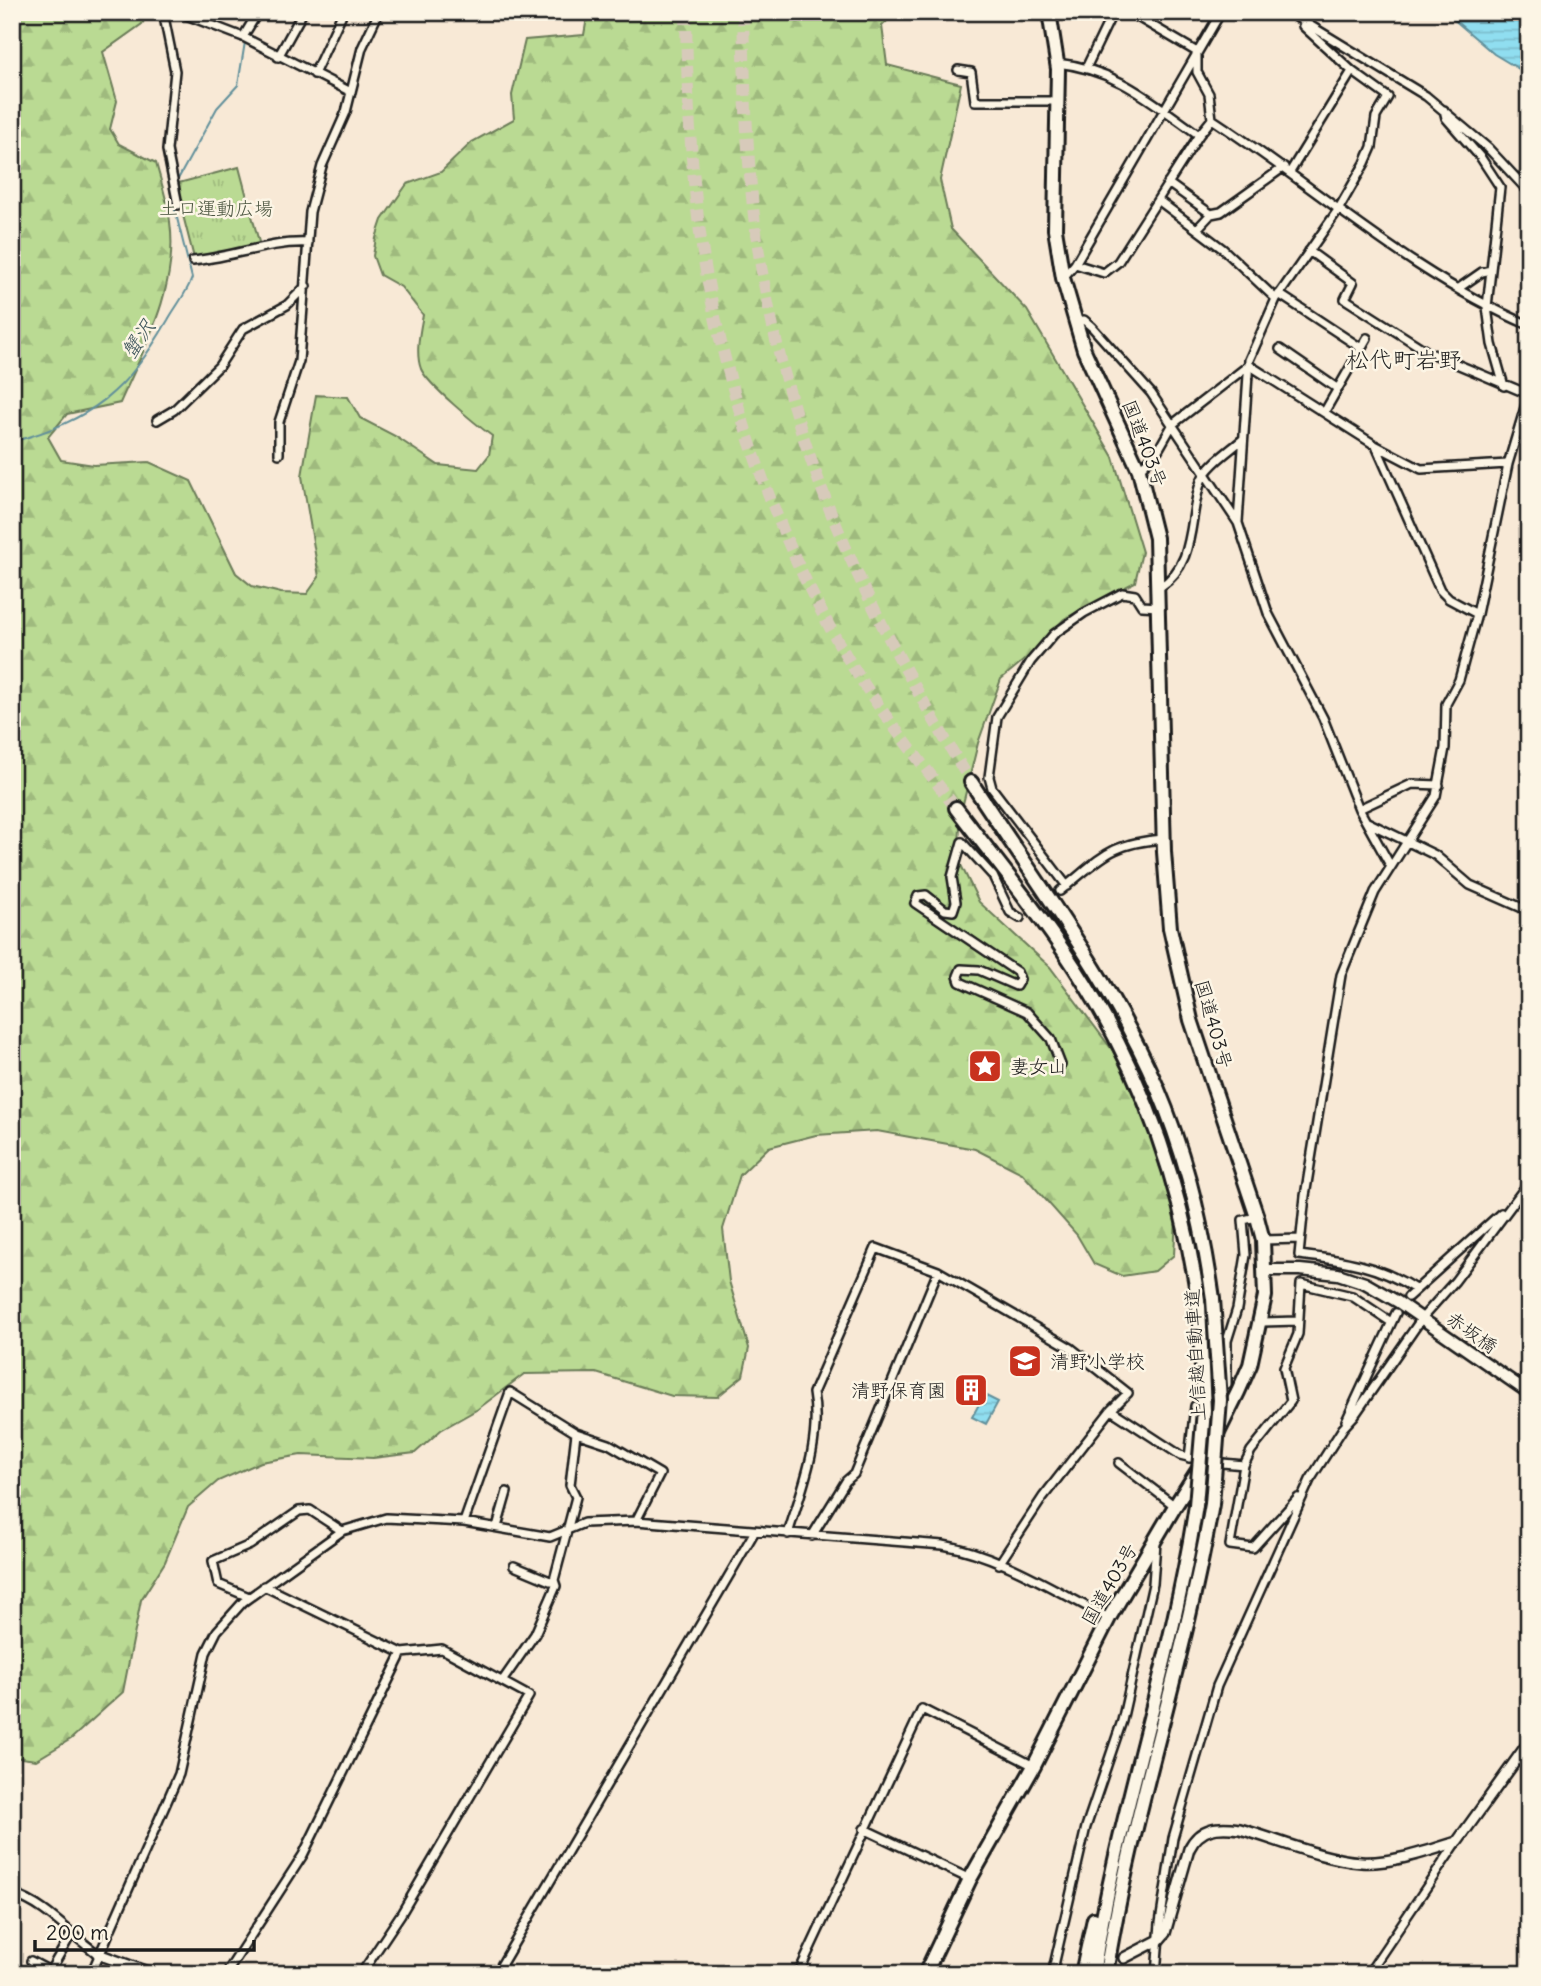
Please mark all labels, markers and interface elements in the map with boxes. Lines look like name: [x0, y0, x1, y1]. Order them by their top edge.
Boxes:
park label: 土口運動広場: [159, 196, 273, 220]
water label: 蟹沢: [115, 313, 161, 364]
district label: 松代町岩野: [1347, 345, 1462, 374]
street label: 国道403号: [1117, 396, 1173, 490]
street label: 国道403号: [1190, 977, 1238, 1071]
place icon: 妻女山: [966, 1047, 1004, 1085]
place label: 妻女山: [1010, 1054, 1067, 1078]
street label: 上信越自動車道: [1180, 1288, 1210, 1422]
street label: 赤坂橋: [1442, 1306, 1502, 1358]
school or university icon: 清野小学校: [1006, 1342, 1044, 1380]
place label: 清野小学校: [1050, 1349, 1145, 1373]
building icon: 清野保育園: [952, 1371, 990, 1409]
place label: 清野保育園: [851, 1378, 946, 1402]
street label: 国道403号: [1076, 1538, 1142, 1630]
scale bar: [35, 1909, 254, 1953]
text: 200 m: [46, 1919, 109, 1946]

